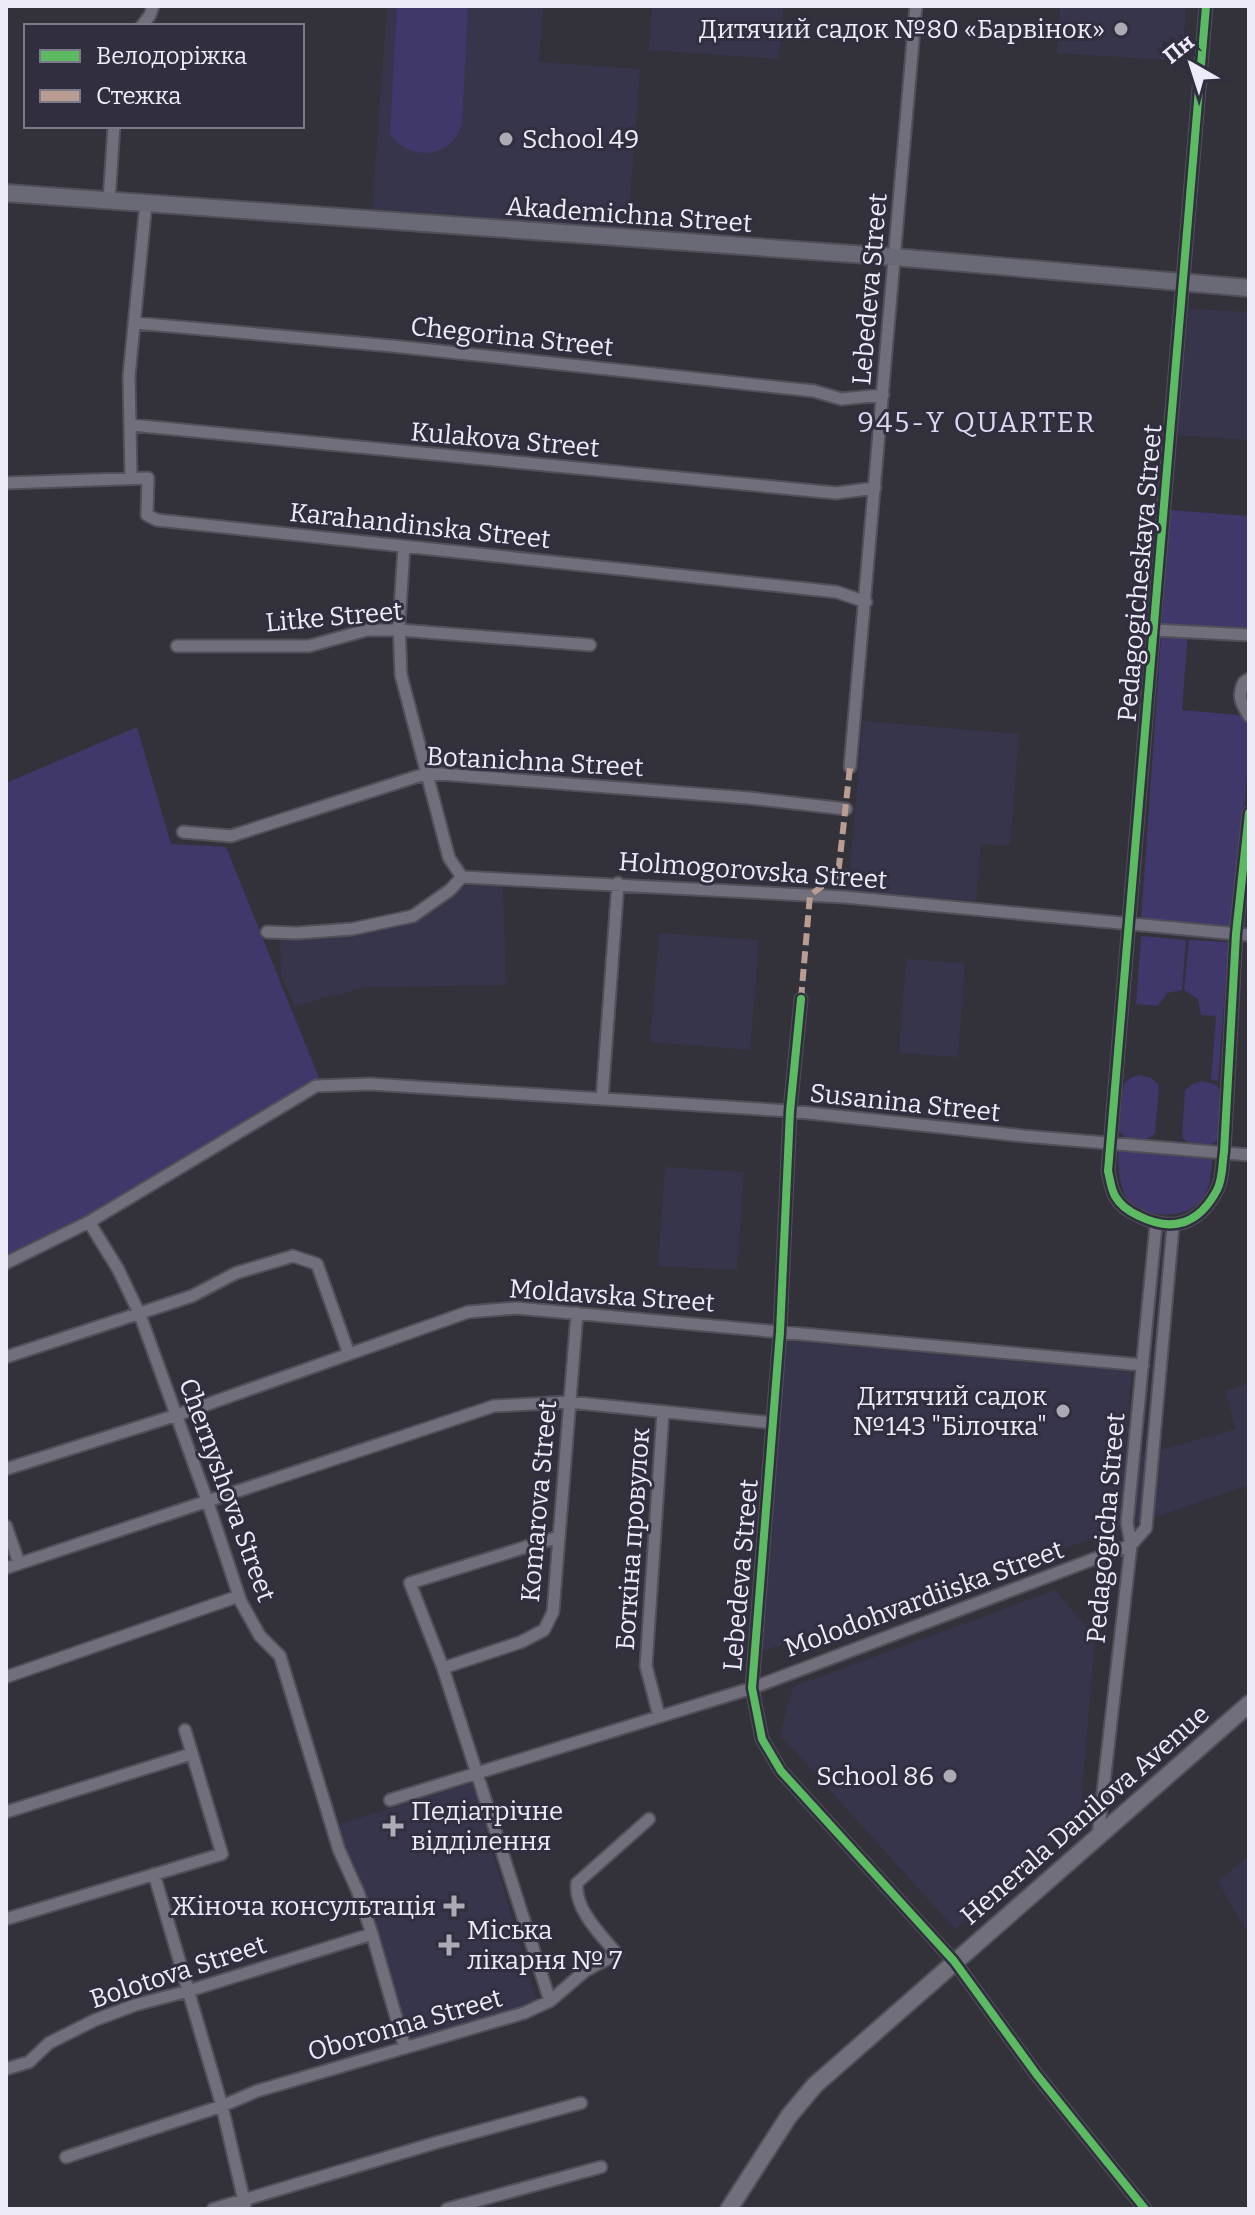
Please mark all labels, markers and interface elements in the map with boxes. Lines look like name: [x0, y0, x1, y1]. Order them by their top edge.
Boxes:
place label: Дитячий садок №80 «Барвінок»: [699, 14, 1105, 45]
marker: Дитячий садок №80 «Барвінок»: [1112, 20, 1130, 38]
legend: [24, 24, 304, 128]
north arrow: [1151, 24, 1231, 104]
text: Пн: [1158, 28, 1200, 69]
text: Велодоріжка: [96, 42, 247, 70]
text: Стежка: [96, 82, 181, 110]
place label: School 49: [522, 124, 639, 155]
marker: School 49: [497, 130, 515, 148]
street label: Akademichna Street: [505, 191, 754, 239]
street label: Lebedeva Street: [846, 191, 894, 386]
street label: Chegorina Street: [409, 311, 616, 363]
district label: 945-Y QUARTER: [858, 406, 1096, 439]
street label: Kulakova Street: [409, 416, 601, 464]
street label: Pedagogicheskaya Street: [1112, 422, 1169, 723]
street label: Karahandinska Street: [288, 497, 553, 555]
street label: Litke Street: [264, 596, 404, 638]
street label: Botanichna Street: [426, 741, 645, 783]
street label: Holmogorovska Street: [618, 846, 889, 896]
street label: Susanina Street: [808, 1078, 1002, 1128]
street label: Moldavska Street: [508, 1273, 717, 1319]
street label: Chernyshova Street: [172, 1374, 282, 1606]
place label: Дитячий садок №143 "Білочка": [853, 1381, 1048, 1442]
street label: Komarova Street: [515, 1398, 563, 1603]
marker: Дитячий садок №143 "Білочка": [1054, 1402, 1072, 1420]
street label: Pedagogicha Street: [1080, 1411, 1132, 1645]
street label: Боткіна провулок: [610, 1426, 656, 1651]
street label: Lebedeva Street: [717, 1477, 765, 1672]
street label: Molodohvardiiska Street: [780, 1534, 1068, 1664]
street label: Henerala Danilova Avenue: [954, 1699, 1216, 1931]
place label: School 86: [816, 1761, 934, 1792]
marker: School 86: [941, 1767, 959, 1785]
place label: Педіатрічне відділення: [411, 1796, 563, 1857]
marker: Педіатрічне відділення: [382, 1815, 404, 1837]
place label: Жіноча консультація: [170, 1891, 436, 1922]
marker: Жіноча консультація: [443, 1895, 465, 1917]
place label: Міська лікарня № 7: [467, 1915, 622, 1976]
street label: Bolotova Street: [86, 1929, 271, 2015]
marker: Міська лікарня № 7: [438, 1934, 460, 1956]
street label: Oboronna Street: [304, 1982, 506, 2068]

